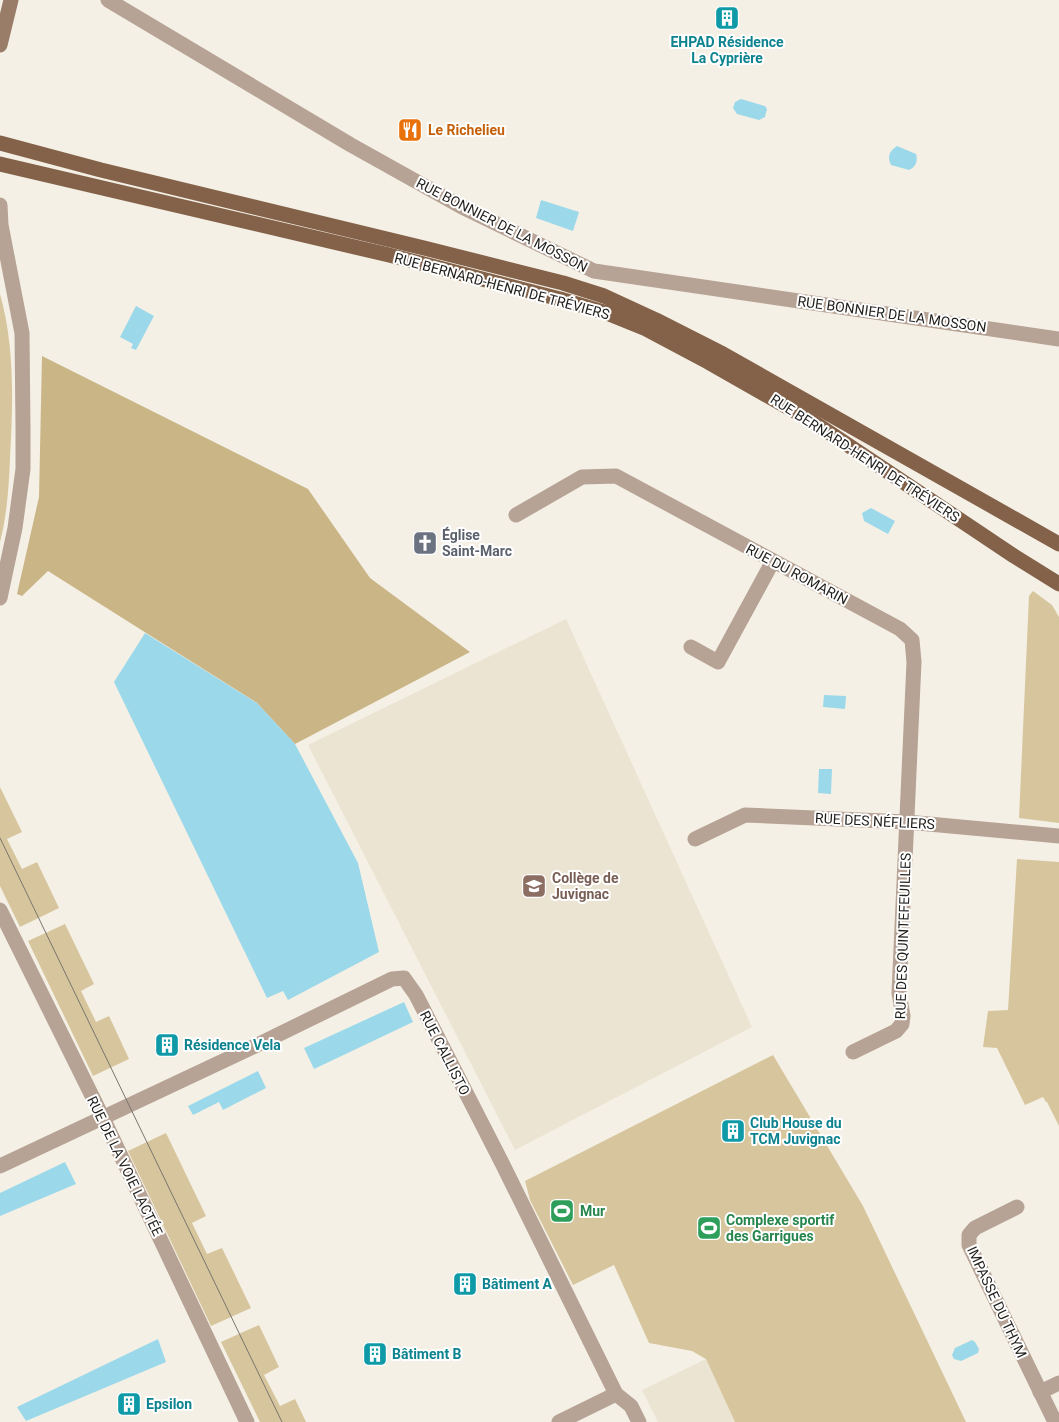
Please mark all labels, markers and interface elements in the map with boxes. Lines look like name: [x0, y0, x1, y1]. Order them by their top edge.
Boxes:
building icon: EHPAD Résidence La Cyprière: [714, 5, 740, 31]
place label: EHPAD Résidence La Cyprière: [670, 34, 784, 66]
restaurant icon: Le Richelieu: [397, 117, 423, 143]
place label: Le Richelieu: [428, 122, 505, 138]
street label: RUE BONNIER DE LA MOSSON: [414, 175, 590, 275]
street label: RUE BERNARD-HENRI DE TRÉVIERS: [393, 249, 612, 322]
street label: RUE BONNIER DE LA MOSSON: [797, 293, 987, 335]
street label: RUE BERNARD-HENRI DE TRÉVIERS: [768, 390, 963, 525]
place label: Église Saint-Marc: [442, 526, 512, 559]
church icon: Église Saint-Marc: [412, 530, 438, 556]
street label: RUE DU ROMARIN: [743, 540, 851, 608]
street label: RUE DES NÉFLIERS: [815, 809, 935, 832]
street label: RUE DES QUINTEFEUILLES: [892, 852, 914, 1020]
place label: Collège de Juvignac: [552, 870, 619, 902]
school or university icon: Collège de Juvignac: [521, 873, 547, 899]
street label: RUE CALLISTO: [417, 1008, 473, 1098]
building icon: Résidence Vela: [154, 1032, 180, 1058]
place label: Résidence Vela: [184, 1037, 281, 1053]
street label: RUE DE LA VOIE LACTÉE: [84, 1093, 167, 1239]
place label: Club House du TCM Juvignac: [750, 1115, 842, 1147]
building icon: Club House du TCM Juvignac: [720, 1118, 746, 1144]
sports icon: Mur: [549, 1198, 575, 1224]
place label: Mur: [580, 1203, 605, 1219]
place label: Complexe sportif des Garrigues: [726, 1212, 835, 1244]
sports icon: Complexe sportif des Garrigues: [696, 1215, 722, 1241]
street label: IMPASSE DU THYM: [964, 1244, 1030, 1360]
building icon: Bâtiment A: [452, 1271, 478, 1297]
place label: Bâtiment A: [482, 1276, 553, 1292]
building icon: Bâtiment B: [362, 1341, 388, 1367]
place label: Bâtiment B: [392, 1346, 462, 1362]
building icon: Epsilon: [116, 1391, 142, 1417]
place label: Epsilon: [146, 1396, 192, 1412]

